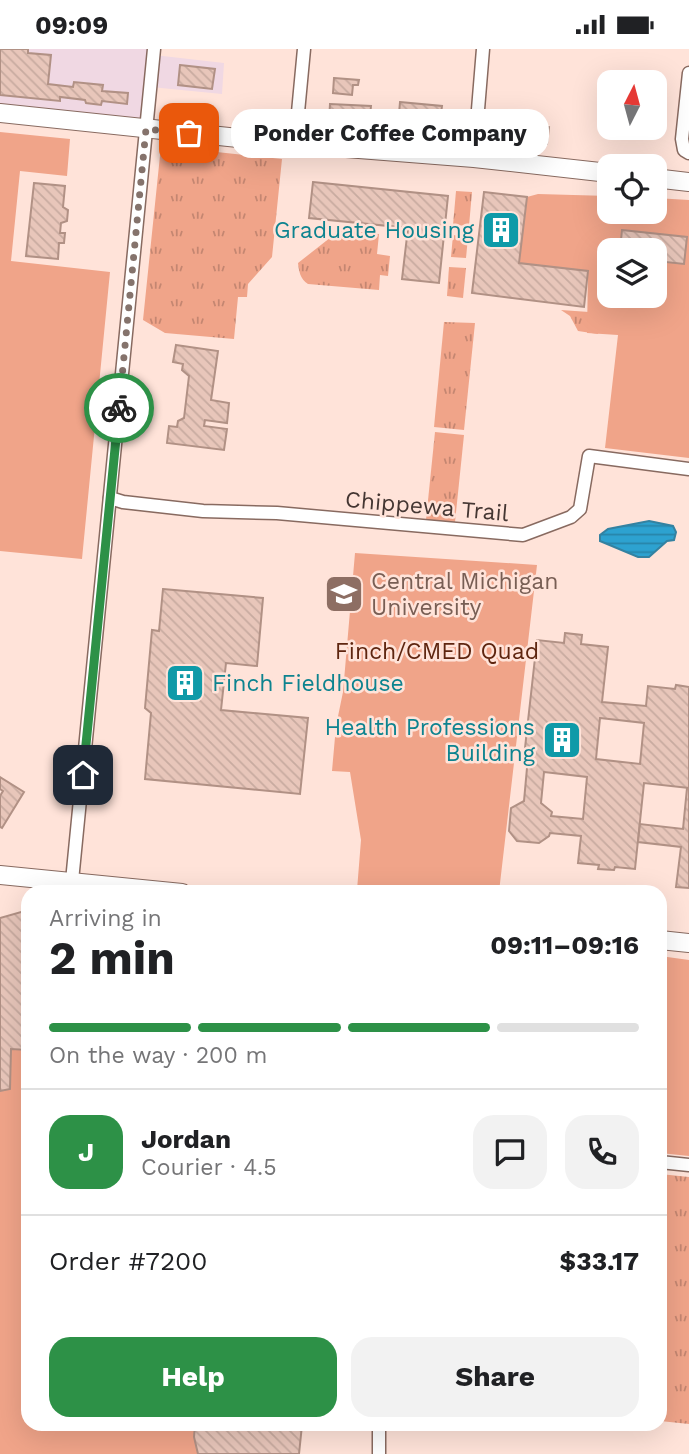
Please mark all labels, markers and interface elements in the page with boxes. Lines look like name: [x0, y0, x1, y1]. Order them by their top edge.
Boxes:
text: 09:09: [35, 10, 108, 40]
north arrow: [597, 70, 667, 140]
map controls: [597, 70, 667, 308]
pin: [159, 103, 219, 163]
callout: Ponder Coffee Company: [231, 109, 550, 157]
icon: bag: [170, 114, 208, 152]
text: Ponder Coffee Company: [253, 120, 527, 147]
button: locate: [597, 154, 667, 224]
building icon: Graduate Housing: [480, 209, 522, 251]
place label: Graduate Housing: [274, 217, 475, 244]
button: layers: [597, 238, 667, 308]
courier: [84, 373, 154, 443]
icon: bike: [100, 389, 138, 427]
street label: Chippewa Trail: [344, 486, 510, 527]
place label: Central Michigan University: [371, 568, 558, 621]
school or university icon: Central Michigan University: [323, 573, 365, 615]
park label: Finch/CMED Quad: [335, 638, 539, 665]
building icon: Finch Fieldhouse: [164, 662, 206, 704]
place label: Finch Fieldhouse: [212, 670, 404, 697]
place label: Health Professions Building: [325, 714, 536, 767]
building icon: Health Professions Building: [541, 719, 583, 761]
pin: [53, 745, 113, 805]
icon: home: [64, 756, 102, 794]
text: Arriving in: [49, 905, 162, 932]
text: 09:11–09:16: [490, 930, 639, 960]
text: 2 min: [49, 931, 175, 985]
text: On the way · 200 m: [49, 1042, 267, 1069]
button: chat: [473, 1115, 547, 1189]
button: phone: [565, 1115, 639, 1189]
text: Jordan: [141, 1124, 231, 1154]
text: J: [78, 1137, 94, 1167]
text: Courier · 4.5: [141, 1154, 277, 1181]
text: Order #7200: [49, 1246, 207, 1276]
text: $33.17: [560, 1246, 639, 1276]
button: Help: [49, 1337, 337, 1417]
button: Share: [351, 1337, 639, 1417]

